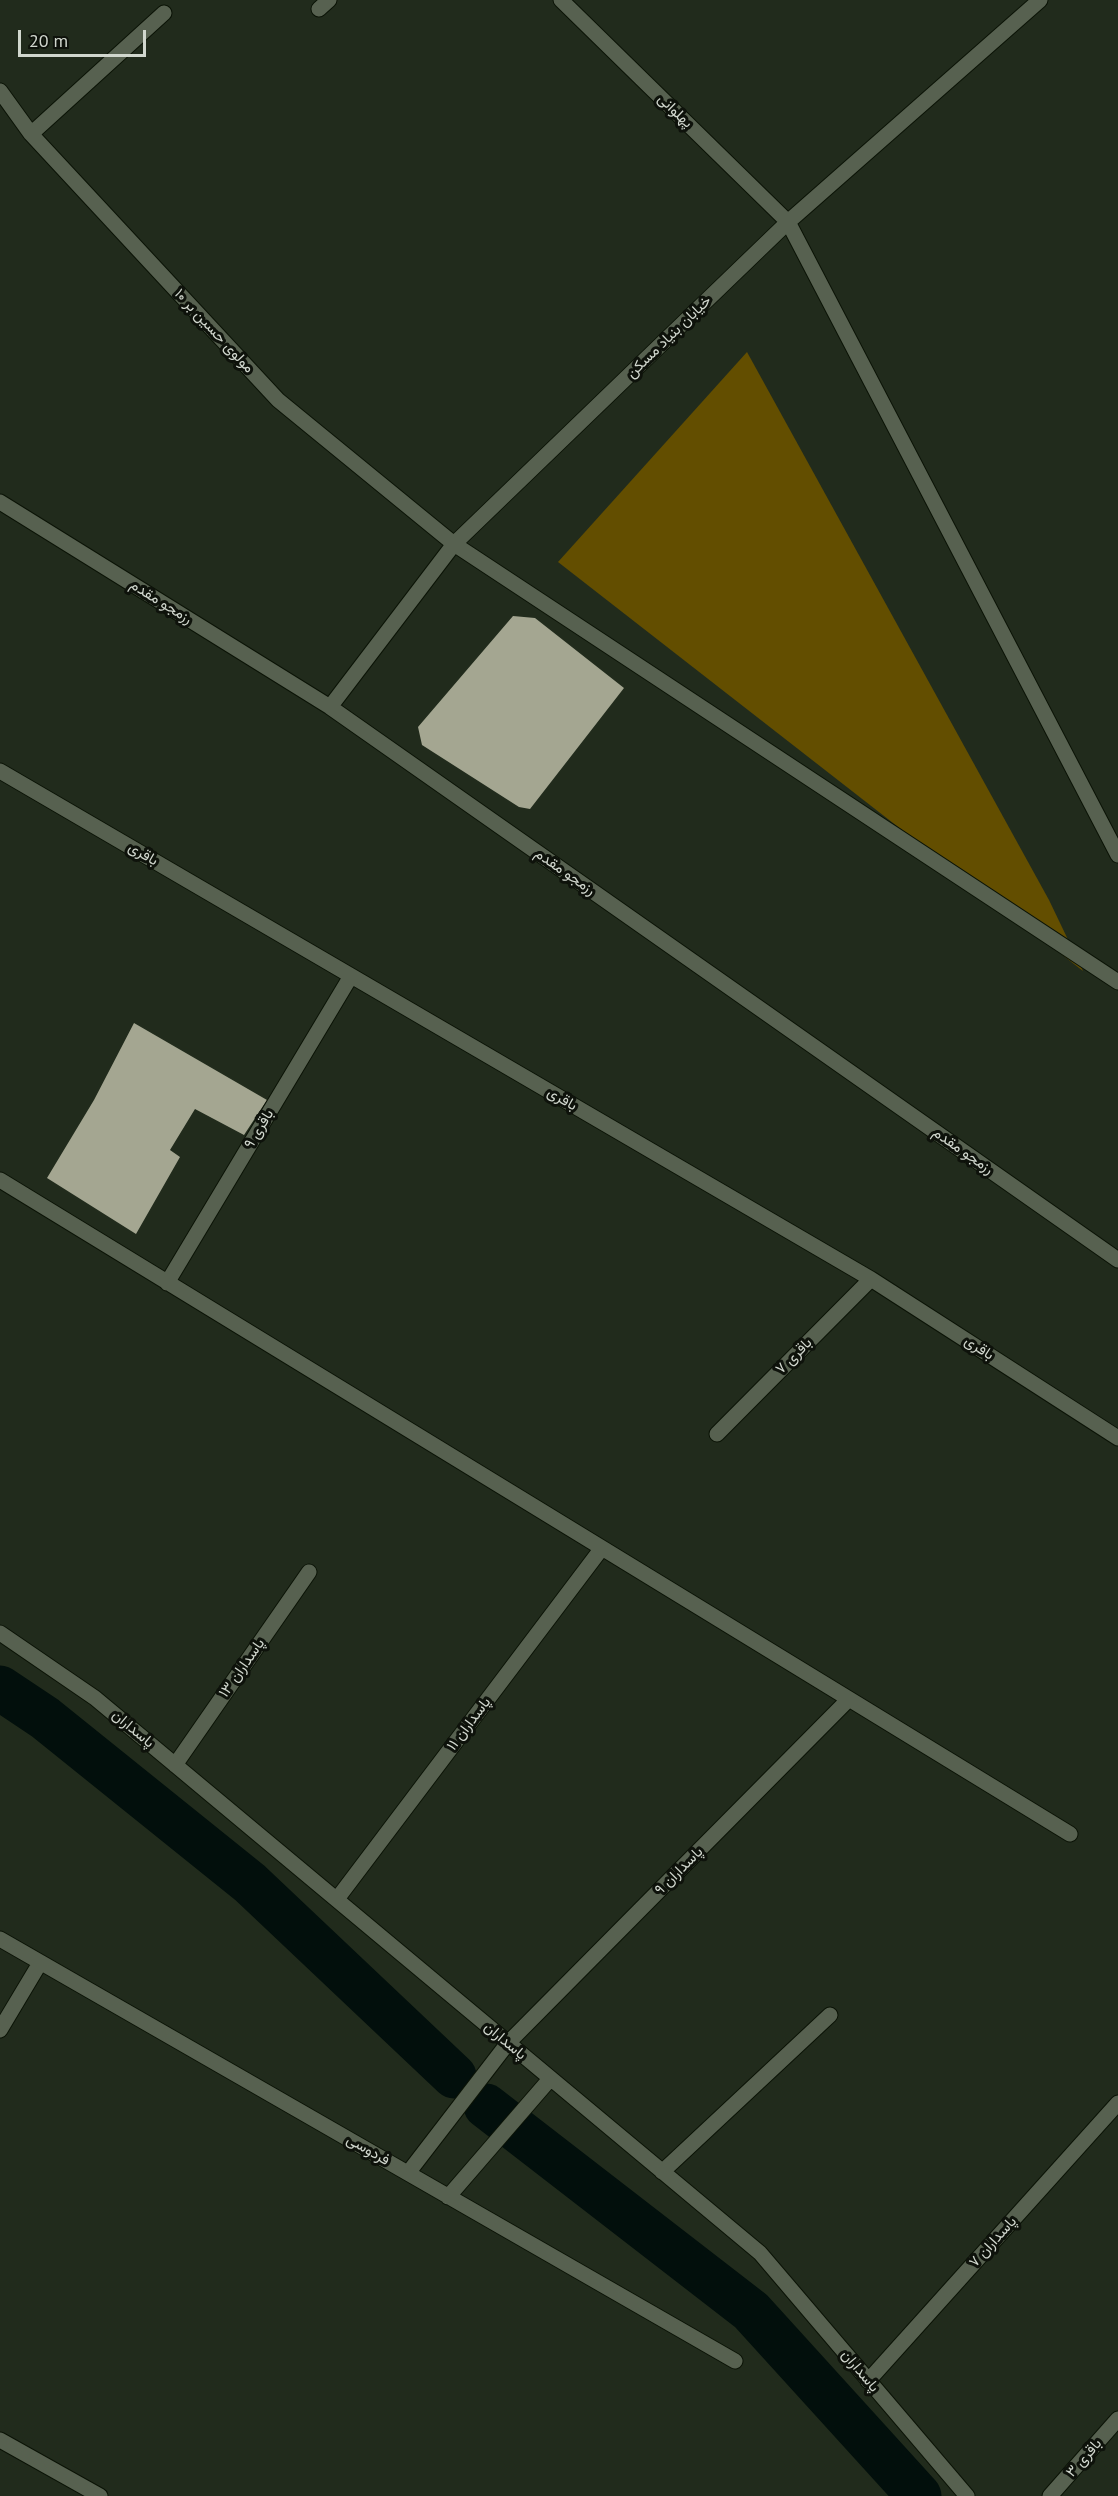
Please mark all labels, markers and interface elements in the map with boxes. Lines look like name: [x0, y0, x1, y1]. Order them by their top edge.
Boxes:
scale bar: [21, 18, 148, 56]
text: 20 m: [29, 29, 68, 52]
street label: پهلوانی: [654, 90, 696, 132]
street label: مولوی حسین بر ۱۰: [170, 285, 258, 377]
street label: خیابان بنیاد مسکن: [623, 292, 715, 382]
street label: رزمجو مقدم: [126, 576, 196, 628]
street label: باقری: [125, 838, 161, 870]
street label: رزمجو مقدم: [531, 845, 599, 899]
street label: باقری: [544, 1083, 580, 1115]
street label: باقری ۹: [240, 1106, 278, 1152]
street label: رزمجو مقدم: [929, 1124, 997, 1178]
street label: باقری: [961, 1332, 997, 1364]
street label: باقری ۷: [772, 1334, 816, 1378]
street label: پاسداران ۱۳: [215, 1635, 269, 1701]
street label: پاسداران ۱۱: [443, 1694, 495, 1754]
street label: پاسداران: [108, 1706, 158, 1752]
street label: پاسداران ۹: [651, 1843, 707, 1899]
street label: پاسداران: [480, 2018, 530, 2064]
street label: فردوسی: [343, 2130, 393, 2170]
street label: پاسداران ۷: [965, 2213, 1021, 2271]
street label: پاسداران: [837, 2346, 883, 2396]
street label: باقری ۳: [1062, 2435, 1106, 2481]

